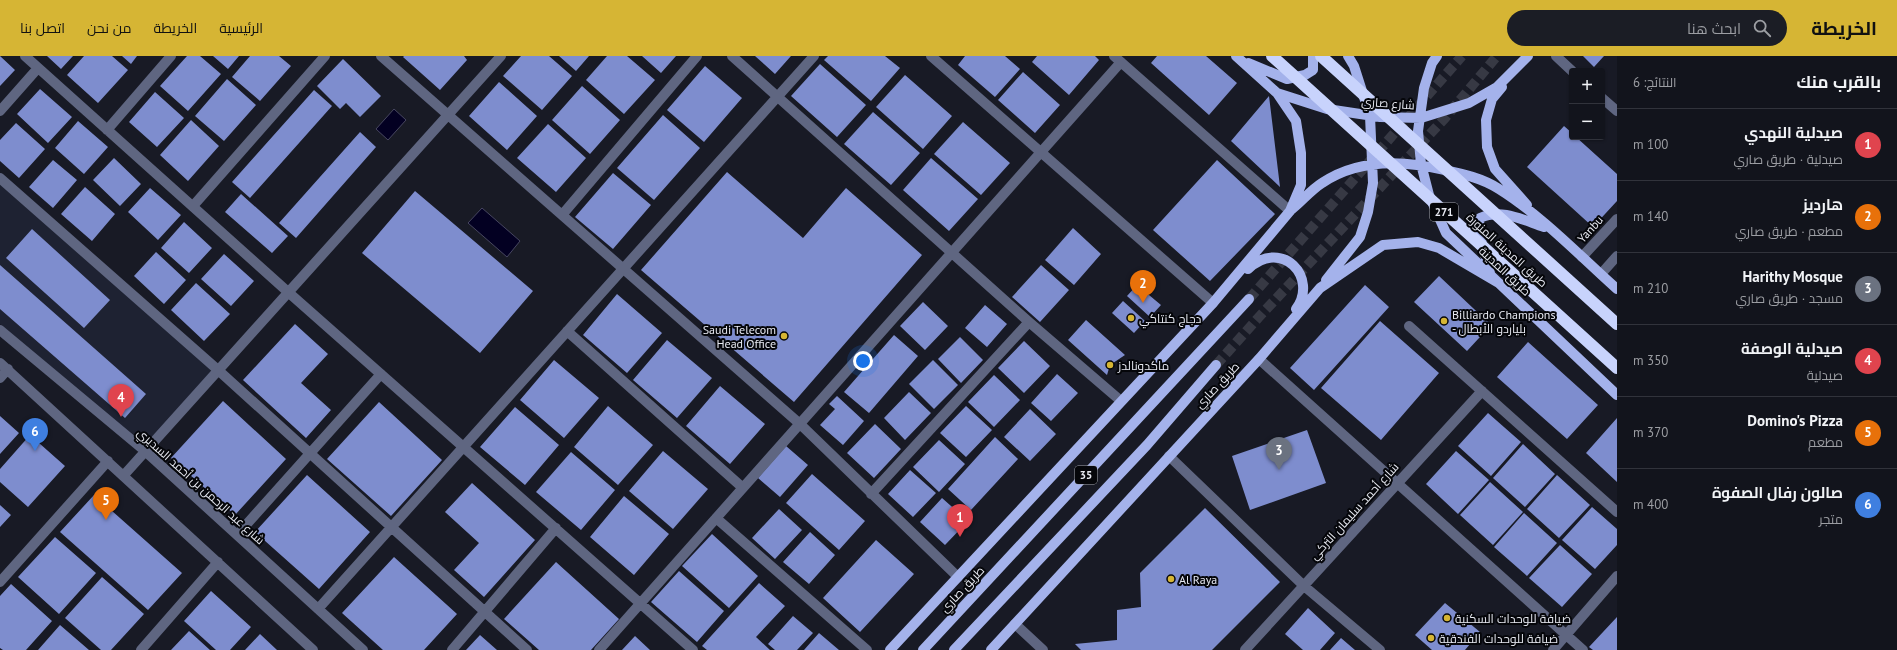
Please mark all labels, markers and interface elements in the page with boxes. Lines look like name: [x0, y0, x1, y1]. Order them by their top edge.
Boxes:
search box: [1507, 10, 1787, 46]
text: الخريطة: [1811, 16, 1877, 40]
icon: search: [1751, 17, 1773, 39]
text: اتصل بنا: [20, 19, 65, 37]
text: من نحن: [87, 19, 131, 37]
text: الخريطة: [153, 19, 197, 37]
text: الرئيسية: [219, 19, 263, 37]
text: ابحث هنا: [1687, 19, 1741, 38]
map controls: [1569, 68, 1605, 140]
button: +: [1569, 68, 1605, 104]
text: بالقرب منك: [1797, 71, 1881, 93]
text: النتائج: 6: [1633, 74, 1677, 91]
street label: شارع صاري: [1360, 94, 1415, 115]
button: −: [1569, 104, 1605, 140]
text: صيدلية النهدي: [1744, 123, 1843, 142]
text: 100 m: [1633, 136, 1668, 153]
text: 1: [1864, 136, 1872, 153]
text: صيدلية · طريق صاري: [1734, 151, 1843, 168]
text: هارديز: [1803, 195, 1843, 214]
road number: 271: [1430, 203, 1458, 221]
text: 140 m: [1633, 208, 1668, 225]
text: 2: [1864, 208, 1872, 225]
street label: طريق المدينة المنورة: [1464, 210, 1550, 290]
street label: Yanbu: [1574, 212, 1606, 246]
text: مطعم · طريق صاري: [1735, 223, 1843, 240]
street label: طريق المدينة: [1476, 243, 1534, 299]
text: Harithy Mosque: [1743, 267, 1843, 286]
pin: 2: [1130, 270, 1156, 303]
text: 210 m: [1633, 280, 1668, 297]
text: 3: [1864, 280, 1872, 297]
text: مسجد · طريق صاري: [1736, 290, 1843, 307]
place label: Billiardo Champions - بلياردو الأبطال: [1452, 307, 1555, 336]
place label: دجاج كنتاكي: [1139, 311, 1202, 329]
marker: دجاج كنتاكي: [1126, 313, 1136, 323]
marker: Billiardo Champions - بلياردو الأبطال: [1439, 316, 1449, 326]
place label: Saudi Telecom Head Office: [703, 322, 776, 351]
marker: Saudi Telecom Head Office: [779, 331, 789, 341]
text: صيدلية الوصفة: [1741, 339, 1843, 358]
your location: [853, 351, 873, 371]
text: 350 m: [1633, 352, 1668, 369]
text: 4: [1864, 352, 1872, 369]
place label: ماكدونالدز: [1117, 358, 1169, 373]
street label: طريق صاري: [1192, 359, 1244, 413]
marker: ماكدونالدز: [1105, 360, 1115, 370]
text: صيدلية: [1807, 367, 1843, 384]
pin: 4: [108, 384, 134, 417]
text: Domino's Pizza: [1747, 411, 1843, 430]
pin: 6: [22, 418, 48, 451]
text: 370 m: [1633, 424, 1668, 441]
text: 5: [1864, 424, 1872, 441]
street label: شارع عبد الرحمن بن أحمد السديري: [132, 425, 268, 550]
text: مطعم: [1808, 434, 1843, 451]
pin: 3: [1266, 437, 1292, 470]
street label: شارع أحمد سليمان التركي: [1306, 459, 1404, 565]
road number: 35: [1075, 466, 1097, 484]
text: صالون رفال الصفوة: [1712, 483, 1843, 502]
pin: 5: [93, 487, 119, 520]
text: 400 m: [1633, 496, 1668, 513]
text: 6: [1864, 496, 1872, 513]
pin: 1: [947, 504, 973, 537]
text: متجر: [1819, 511, 1843, 528]
street label: طريق صاري: [937, 563, 989, 617]
place label: Al Raya: [1179, 572, 1217, 587]
marker: Al Raya: [1166, 574, 1176, 584]
place label: ضيافة للوحدات السكنية: [1455, 611, 1571, 626]
marker: ضيافة للوحدات السكنية: [1442, 613, 1452, 623]
place label: ضيافة للوحدات الفندقية: [1439, 631, 1558, 646]
marker: ضيافة للوحدات الفندقية: [1426, 633, 1436, 643]

